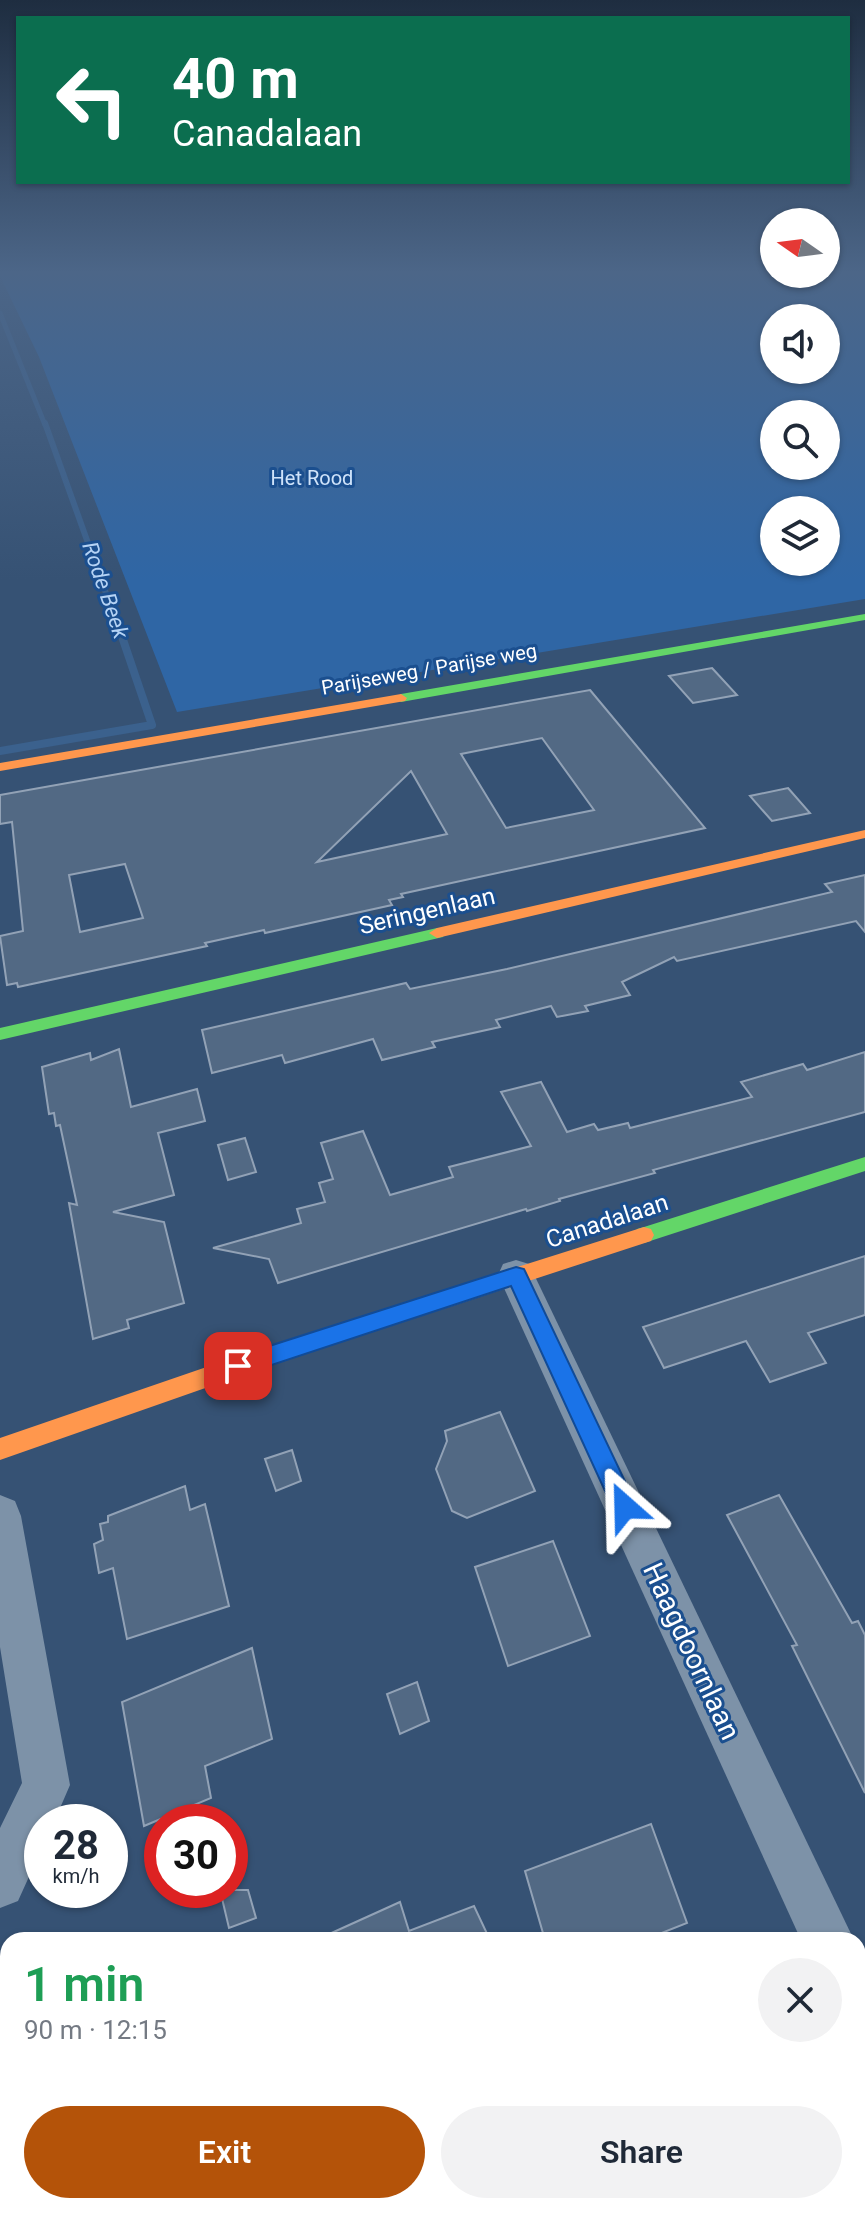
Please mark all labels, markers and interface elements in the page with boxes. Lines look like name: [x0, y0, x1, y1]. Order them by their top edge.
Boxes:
text: 40 m: [172, 46, 299, 112]
icon: left: [40, 48, 144, 152]
text: Canadalaan: [172, 113, 362, 155]
north arrow: [760, 208, 840, 288]
map controls: [760, 208, 840, 576]
button: sound: [760, 304, 840, 384]
button: search: [760, 400, 840, 480]
park label: Het Rood: [271, 466, 353, 490]
button: layers: [760, 496, 840, 576]
water label: Rode Beek: [77, 538, 134, 643]
street label: Parijseweg / Parijse weg: [319, 638, 539, 700]
street label: Seringenlaan: [356, 882, 498, 940]
street label: Canadalaan: [542, 1188, 672, 1254]
pin: [204, 1332, 272, 1400]
icon: arrive: [216, 1344, 260, 1388]
position arrow: [583, 1465, 667, 1549]
street label: Haagdoornlaan: [636, 1557, 747, 1745]
speed limit sign: 30: [144, 1804, 248, 1908]
text: 28: [53, 1822, 99, 1869]
text: km/h: [53, 1864, 99, 1888]
text: 1 min: [24, 1956, 144, 2013]
button: close: [758, 1958, 842, 2042]
text: 90 m · 12:15: [24, 2015, 167, 2045]
button: Exit: [24, 2106, 425, 2198]
button: Share: [441, 2106, 842, 2198]

